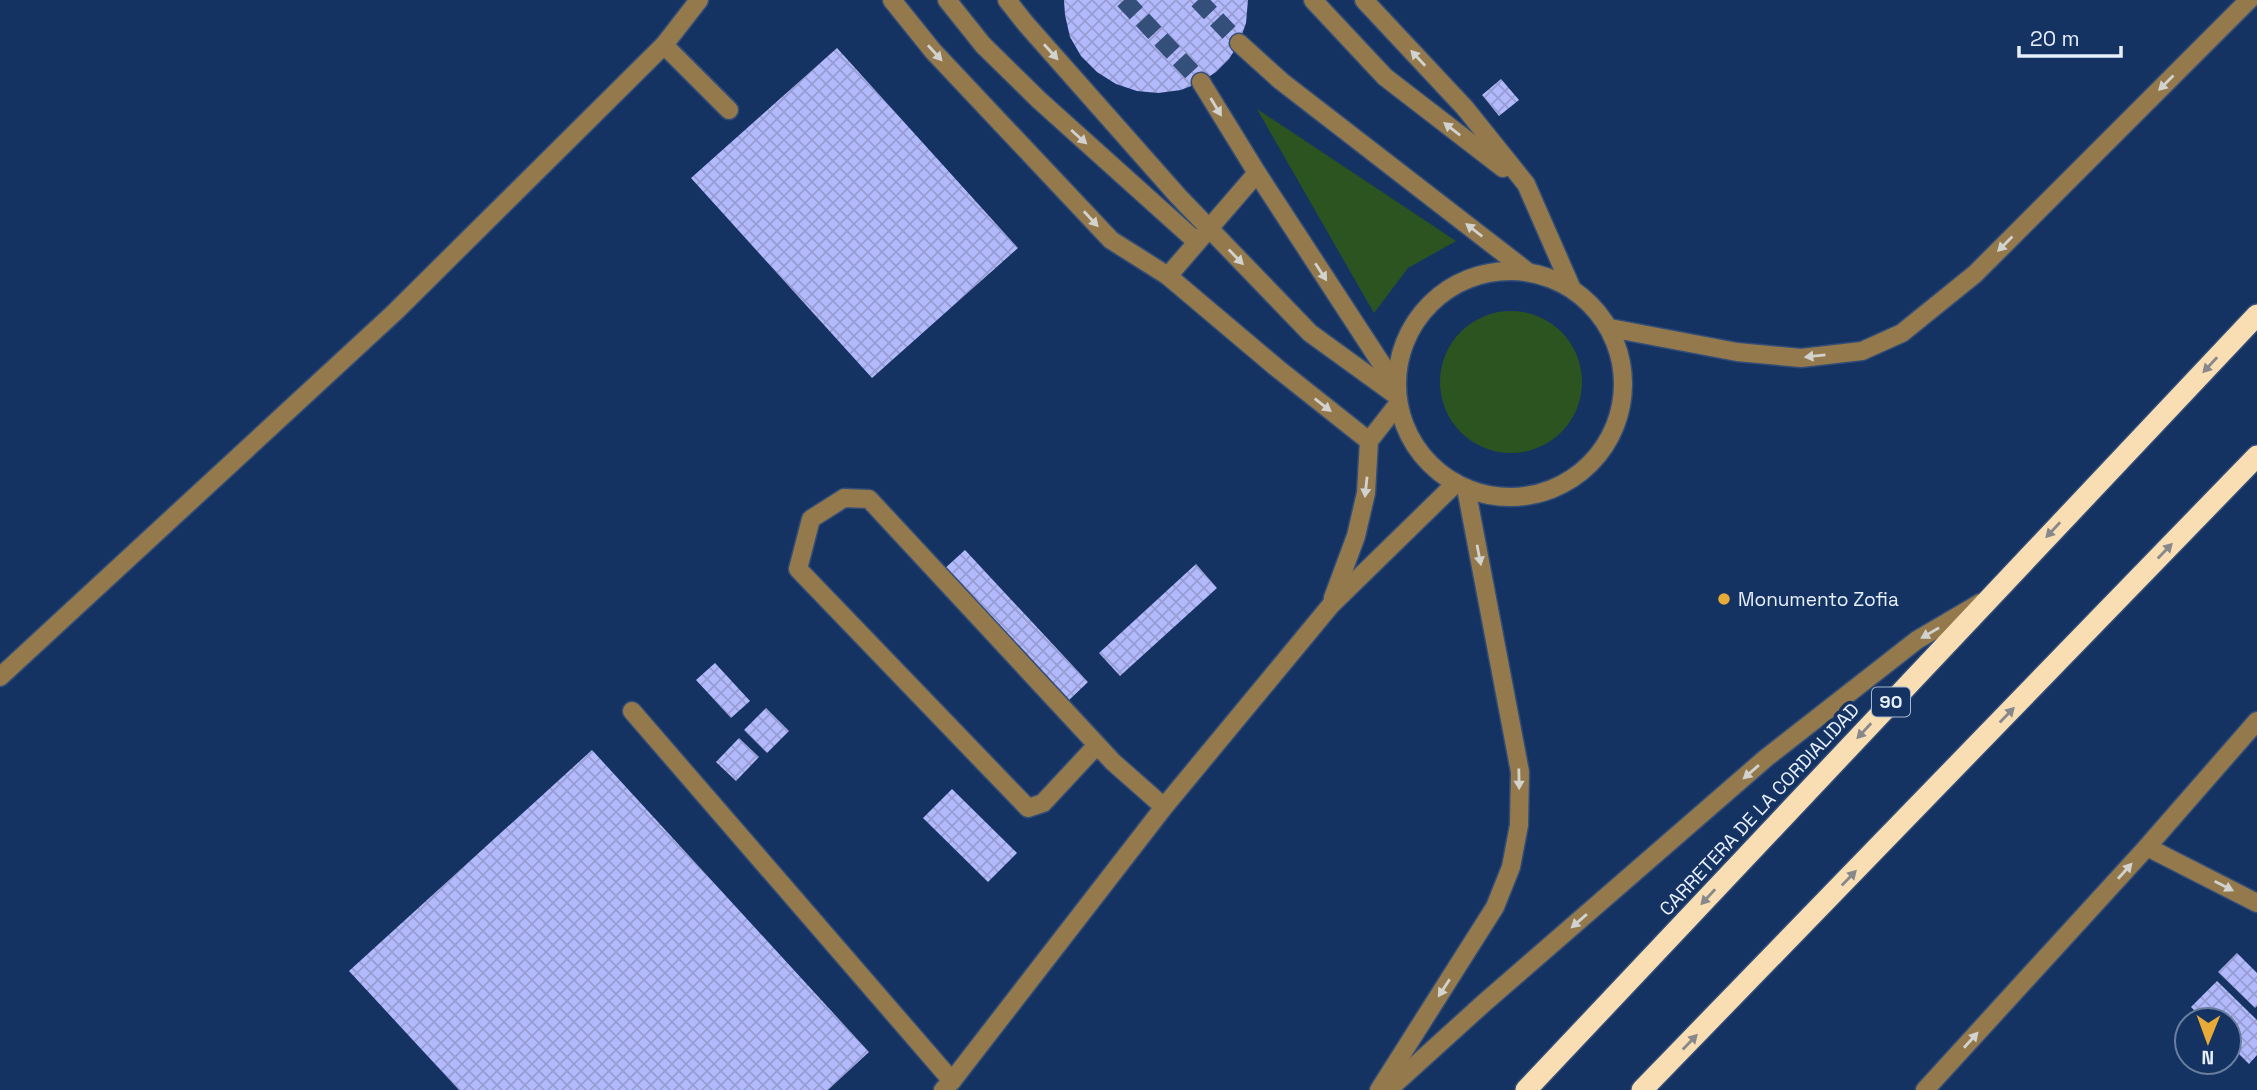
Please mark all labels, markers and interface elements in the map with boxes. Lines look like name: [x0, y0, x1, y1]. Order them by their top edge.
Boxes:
scale bar: [2019, 14, 2120, 58]
text: 20 m: [2030, 25, 2080, 52]
one-way arrow: [1043, 43, 1059, 61]
one-way arrow: [927, 44, 943, 61]
one-way arrow: [1410, 49, 1426, 67]
one-way arrow: [2159, 74, 2175, 91]
one-way arrow: [1210, 97, 1223, 116]
one-way arrow: [1443, 121, 1461, 136]
one-way arrow: [1070, 129, 1088, 145]
one-way arrow: [1083, 210, 1099, 228]
one-way arrow: [1466, 223, 1484, 238]
one-way arrow: [1998, 235, 2014, 252]
one-way arrow: [1228, 248, 1244, 265]
one-way arrow: [1315, 262, 1328, 282]
one-way arrow: [1804, 351, 1826, 362]
one-way arrow: [2202, 356, 2218, 374]
one-way arrow: [1314, 397, 1332, 412]
one-way arrow: [1360, 476, 1371, 498]
one-way arrow: [2046, 521, 2062, 538]
one-way arrow: [2156, 543, 2173, 560]
one-way arrow: [1473, 544, 1484, 566]
place label: Monumento Zofia: [1738, 587, 1899, 612]
marker: Monumento Zofia: [1716, 591, 1732, 607]
one-way arrow: [1921, 626, 1940, 639]
road number: 90: [1872, 688, 1910, 716]
street label: CARRETERA DE LA CORDIALIDAD: [1654, 698, 1865, 921]
one-way arrow: [1998, 707, 2014, 724]
one-way arrow: [1856, 722, 1872, 739]
one-way arrow: [1742, 764, 1759, 779]
one-way arrow: [1514, 768, 1525, 790]
one-way arrow: [2116, 863, 2132, 880]
one-way arrow: [1840, 870, 1857, 887]
one-way arrow: [2214, 881, 2234, 892]
one-way arrow: [1700, 888, 1716, 905]
one-way arrow: [1570, 913, 1588, 929]
one-way arrow: [1438, 978, 1451, 997]
north arrow: [2173, 1006, 2243, 1076]
one-way arrow: [1963, 1032, 1979, 1049]
one-way arrow: [1682, 1034, 1698, 1051]
text: N: [2201, 1045, 2214, 1070]

